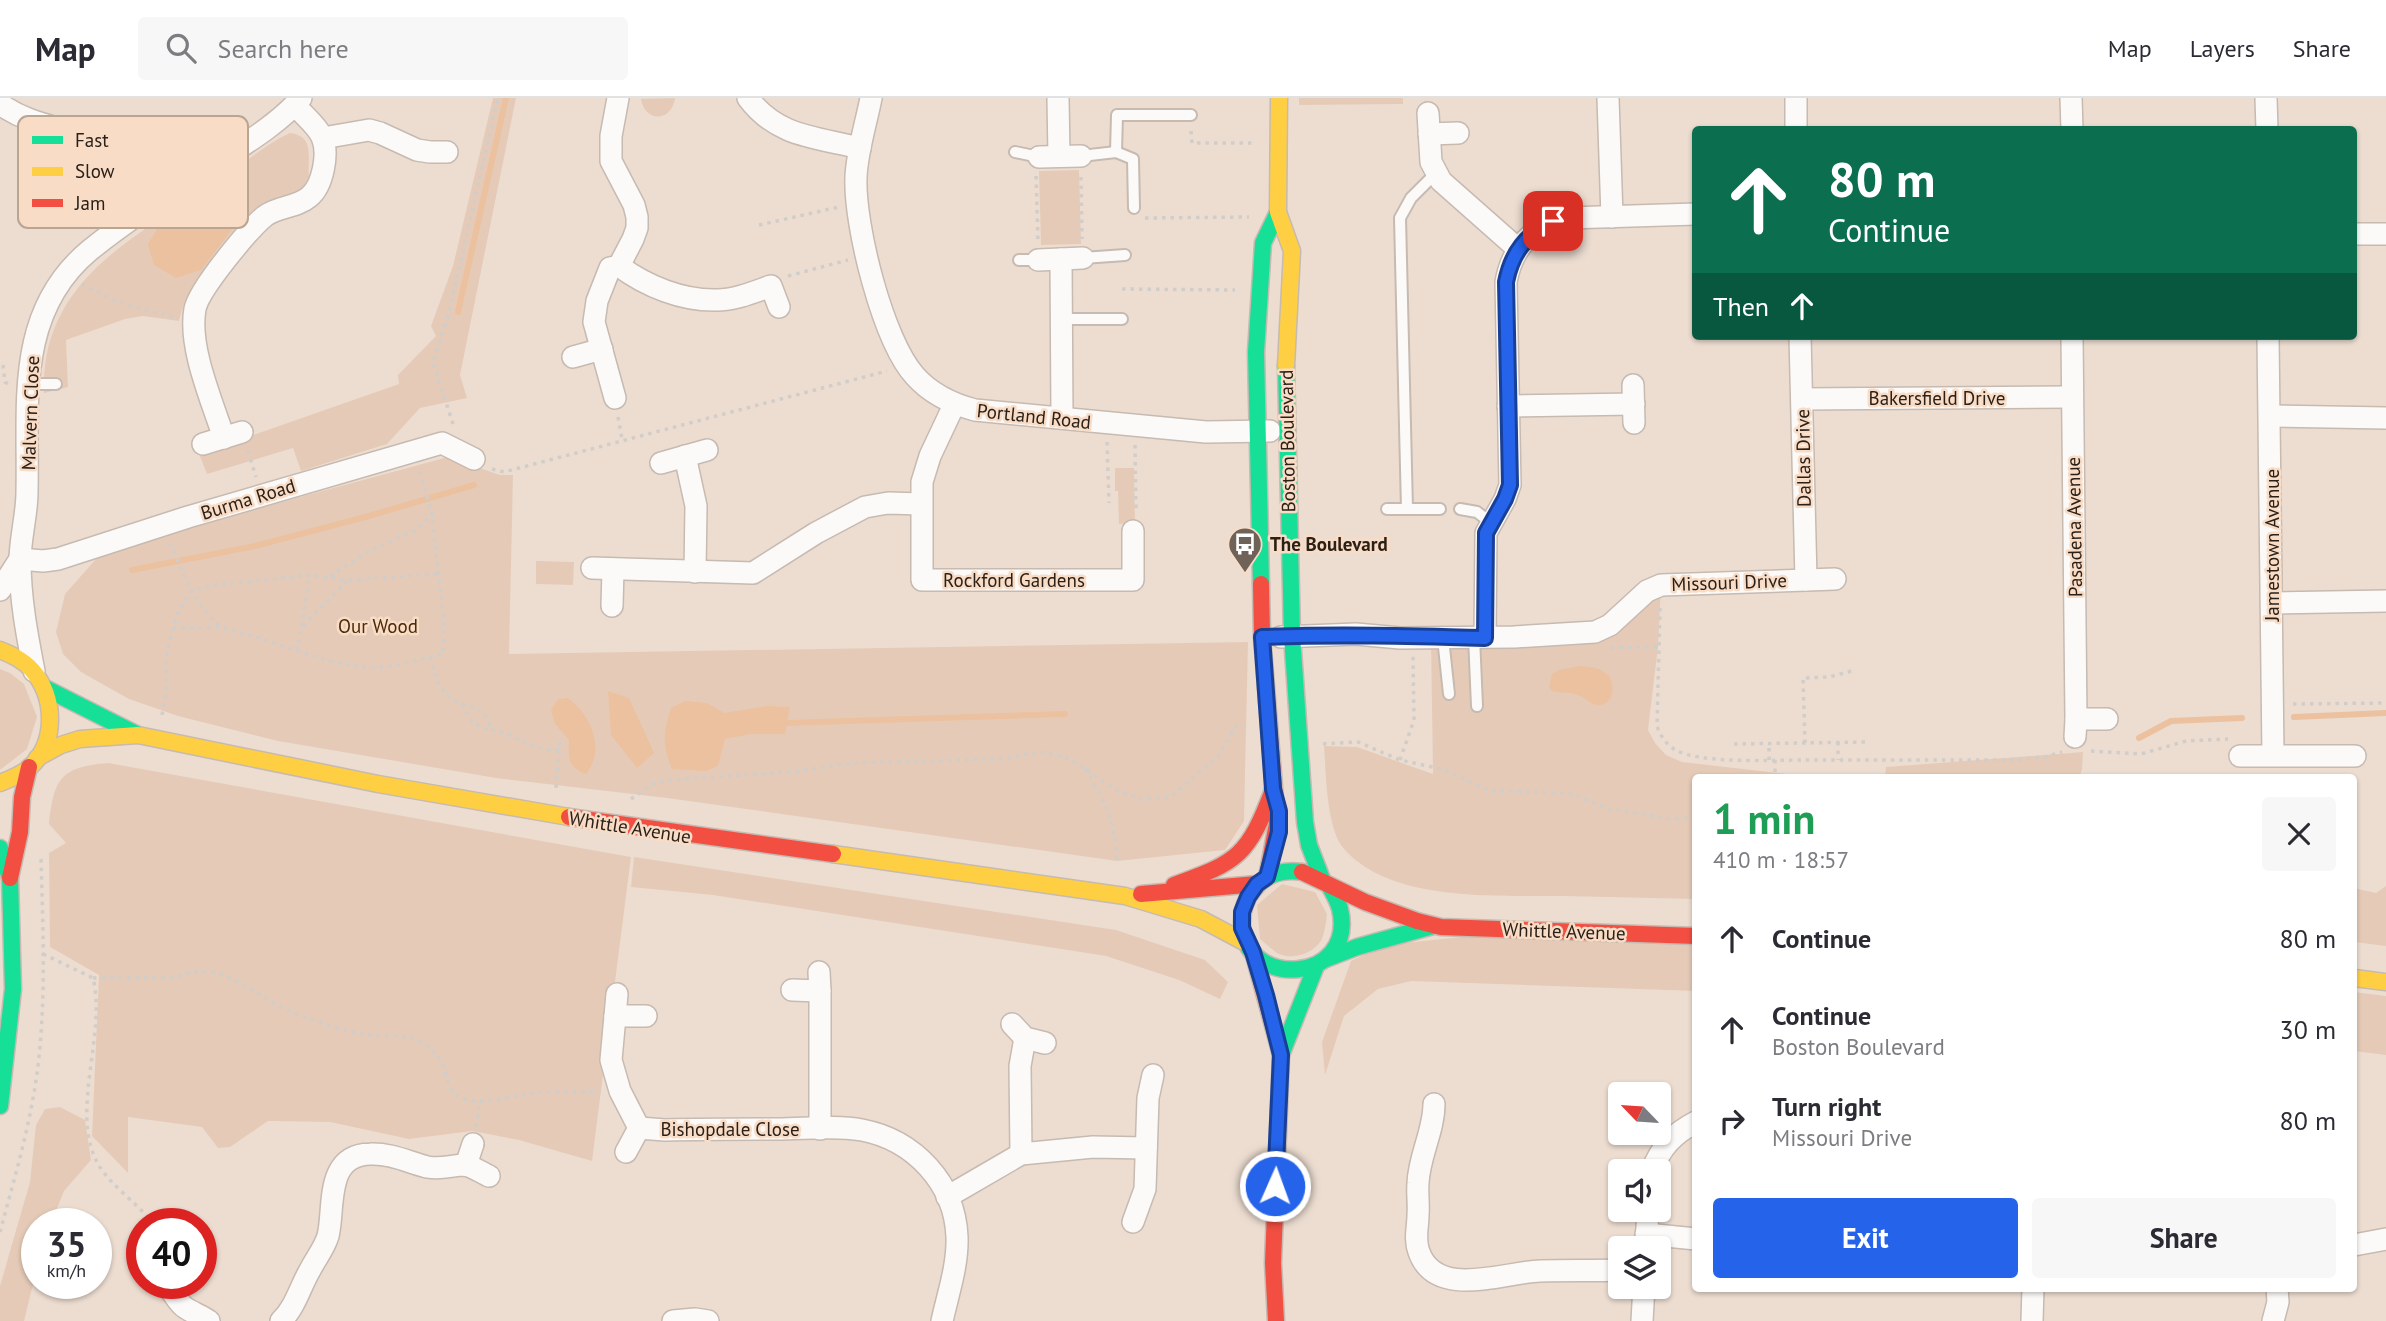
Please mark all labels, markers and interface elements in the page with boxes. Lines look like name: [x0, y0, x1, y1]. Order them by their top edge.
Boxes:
search box: [138, 17, 628, 80]
text: Map: [35, 27, 96, 70]
icon: search: [162, 29, 200, 67]
text: Search here: [218, 32, 349, 65]
text: Map: [2108, 33, 2152, 64]
text: Layers: [2190, 33, 2255, 64]
text: Share: [2293, 33, 2351, 64]
legend: [18, 116, 248, 228]
text: Fast: [75, 128, 109, 152]
text: 80 m: [1828, 147, 1935, 211]
icon: ahead: [1713, 154, 1804, 245]
text: Slow: [75, 159, 115, 183]
text: Jam: [74, 191, 105, 215]
pin: [1523, 191, 1583, 251]
icon: arrive: [1534, 202, 1572, 240]
text: Continue: [1828, 209, 1950, 251]
icon: ahead: [1783, 287, 1821, 325]
text: Then: [1713, 290, 1769, 323]
street label: Malvern Close: [16, 355, 44, 471]
street label: Boston Boulevard: [1274, 369, 1300, 513]
street label: Bakersfield Drive: [1869, 386, 2005, 410]
street label: Portland Road: [976, 398, 1092, 434]
street label: Dallas Drive: [1790, 409, 1816, 507]
street label: Pasadena Avenue: [2061, 457, 2087, 597]
street label: Jamestown Avenue: [2260, 469, 2284, 622]
street label: Burma Road: [198, 473, 298, 525]
bus stop icon: The Boulevard: [1226, 525, 1264, 574]
place label: The Boulevard: [1270, 532, 1388, 556]
street label: Rockford Gardens: [943, 568, 1085, 592]
street label: Missouri Drive: [1671, 568, 1787, 596]
park label: Our Wood: [338, 614, 418, 638]
text: 1 min: [1713, 791, 1815, 846]
button: close: [2262, 797, 2336, 871]
street label: Whittle Avenue: [567, 806, 693, 848]
text: 410 m · 18:57: [1713, 845, 1849, 874]
street label: Whittle Avenue: [1502, 917, 1626, 945]
icon: ahead: [1713, 920, 1751, 958]
text: Continue: [1772, 922, 1871, 955]
text: 80 m: [2280, 922, 2336, 955]
text: Continue: [1772, 999, 1871, 1032]
icon: ahead: [1713, 1011, 1751, 1049]
text: 30 m: [2280, 1013, 2336, 1046]
text: Boston Boulevard: [1772, 1032, 1945, 1061]
north arrow: [1608, 1082, 1671, 1144]
map controls: [1608, 1082, 1671, 1299]
text: Turn right: [1772, 1090, 1881, 1123]
icon: right: [1713, 1102, 1751, 1140]
text: 80 m: [2280, 1104, 2336, 1137]
street label: Bishopdale Close: [660, 1117, 800, 1141]
text: Missouri Drive: [1772, 1123, 1912, 1152]
position arrow: [1238, 1149, 1312, 1223]
button: sound: [1608, 1159, 1671, 1222]
button: Exit: [1713, 1198, 2018, 1278]
button: Share: [2032, 1198, 2336, 1278]
speed limit sign: 40: [126, 1208, 217, 1299]
text: 35: [47, 1221, 86, 1267]
button: layers: [1608, 1236, 1671, 1299]
text: km/h: [47, 1259, 86, 1282]

